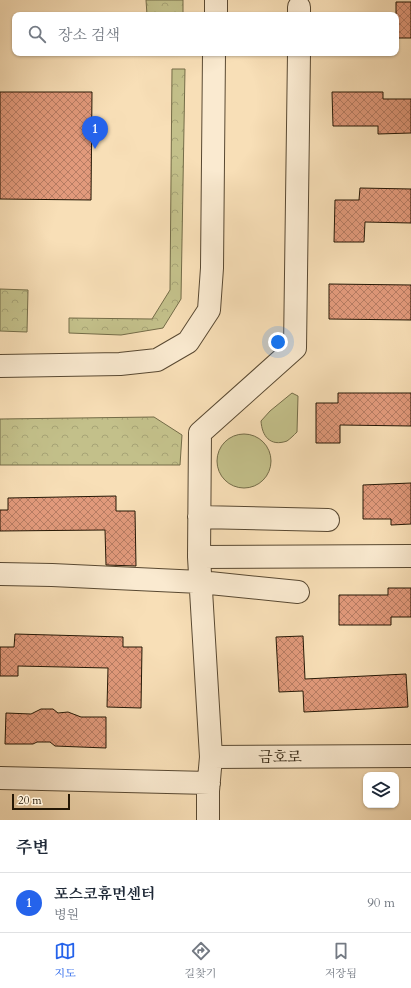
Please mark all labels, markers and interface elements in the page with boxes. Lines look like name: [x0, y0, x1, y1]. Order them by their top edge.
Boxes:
search box: [12, 12, 399, 56]
icon: search: [26, 23, 48, 45]
text: 장소 검색: [58, 25, 120, 45]
pin: 1: [82, 116, 108, 149]
your location: [268, 332, 288, 352]
street label: 금호로: [258, 747, 302, 767]
map controls: [363, 772, 399, 808]
button: layers: [363, 772, 399, 808]
scale bar: [12, 792, 70, 811]
text: 20 m: [18, 793, 42, 808]
text: 주변: [16, 836, 49, 859]
text: 포스코휴먼센터: [54, 884, 155, 904]
text: 1: [26, 894, 32, 912]
text: 90 m: [367, 894, 395, 912]
text: 병원: [54, 906, 79, 924]
tab: 지도: [54, 940, 76, 981]
tab: 길찾기: [185, 940, 217, 981]
tab: 저장됨: [325, 940, 357, 981]

